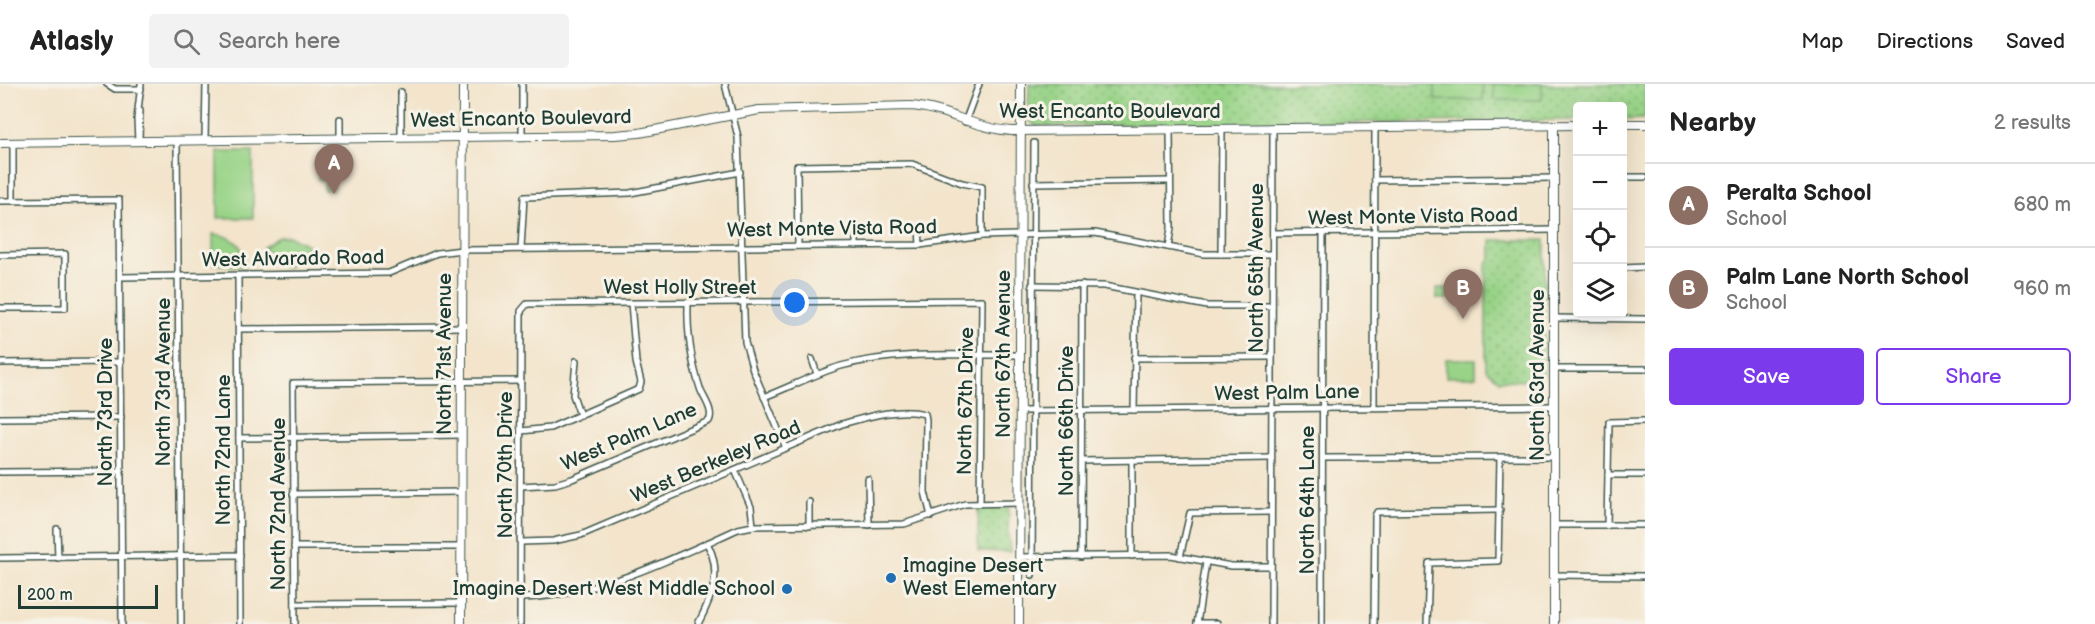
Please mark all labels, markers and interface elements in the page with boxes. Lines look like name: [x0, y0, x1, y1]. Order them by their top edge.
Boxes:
search box: [149, 14, 569, 68]
text: Atlasly: [30, 25, 113, 58]
icon: search: [170, 25, 203, 58]
text: Search here: [218, 28, 340, 55]
text: Map: [1801, 29, 1844, 54]
text: Directions: [1877, 29, 1973, 54]
text: Saved: [2006, 29, 2065, 54]
street label: West Encanto Boulevard: [999, 100, 1221, 124]
map controls: [1573, 102, 1627, 318]
button: +: [1573, 102, 1627, 156]
street label: West Encanto Boulevard: [410, 105, 632, 133]
text: Nearby: [1669, 108, 1756, 139]
text: 2 results: [1994, 111, 2071, 135]
pin: A: [314, 144, 354, 194]
button: −: [1573, 156, 1627, 210]
text: Peralta School: [1726, 180, 1871, 207]
street label: North 65th Avenue: [1245, 183, 1269, 353]
text: A: [1682, 193, 1695, 217]
text: 680 m: [2013, 193, 2071, 217]
street label: West Monte Vista Road: [1308, 203, 1518, 231]
text: School: [1726, 207, 1787, 231]
button: locate: [1573, 210, 1627, 264]
street label: West Monte Vista Road: [727, 215, 937, 243]
street label: West Alvarado Road: [202, 245, 384, 273]
button: layers: [1573, 264, 1627, 318]
text: Palm Lane North School: [1726, 264, 1969, 291]
street label: North 67th Avenue: [992, 270, 1016, 438]
pin: B: [1444, 270, 1482, 319]
street label: North 71st Avenue: [433, 273, 457, 435]
street label: West Holly Street: [604, 276, 756, 300]
text: B: [1681, 277, 1696, 301]
text: 960 m: [2014, 277, 2071, 301]
your location: [780, 288, 809, 317]
street label: North 63rd Avenue: [1526, 289, 1550, 461]
text: School: [1726, 291, 1787, 315]
street label: North 73rd Avenue: [152, 297, 176, 466]
street label: North 67th Drive: [953, 327, 979, 475]
street label: North 73rd Drive: [94, 337, 118, 486]
street label: North 66th Drive: [1055, 346, 1079, 496]
button: Save: [1669, 348, 1864, 405]
button: Share: [1876, 348, 2071, 405]
street label: North 72nd Lane: [212, 374, 236, 526]
street label: West Palm Lane: [1214, 380, 1360, 406]
street label: North 70th Drive: [494, 391, 518, 539]
street label: West Palm Lane: [557, 398, 701, 476]
street label: West Berkeley Road: [628, 415, 804, 509]
street label: North 72nd Avenue: [267, 417, 291, 590]
street label: North 64th Lane: [1296, 425, 1320, 574]
place label: Imagine Desert West Elementary: [903, 554, 1057, 601]
marker: Imagine Desert West Elementary: [884, 571, 898, 585]
place label: Imagine Desert West Middle School: [453, 577, 775, 601]
scale bar: [18, 582, 158, 610]
marker: Imagine Desert West Middle School: [780, 582, 794, 596]
text: 200 m: [27, 586, 73, 605]

